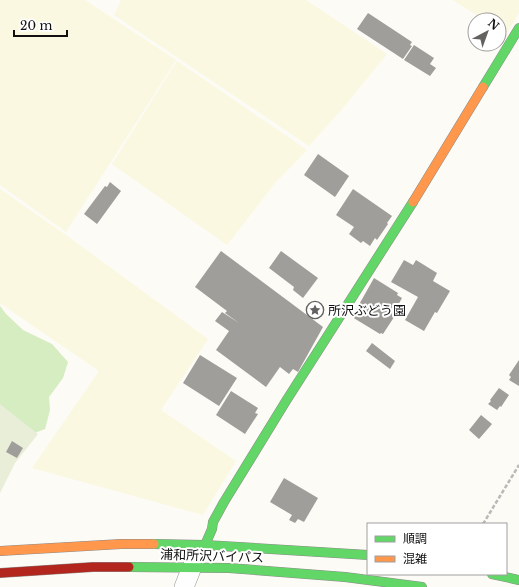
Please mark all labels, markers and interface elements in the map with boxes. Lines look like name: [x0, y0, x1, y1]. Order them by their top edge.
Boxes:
scale bar: [14, 12, 67, 38]
north arrow: [467, 12, 507, 52]
text: N: [485, 16, 503, 34]
text: 20 m: [20, 18, 52, 33]
place icon: 所沢ぶどう園: [305, 300, 325, 320]
place label: 所沢ぶどう園: [328, 302, 406, 319]
legend: [367, 523, 507, 575]
text: 順調: [403, 531, 427, 546]
street label: 浦和所沢バイパス: [160, 546, 264, 566]
text: 混雑: [403, 551, 427, 566]

